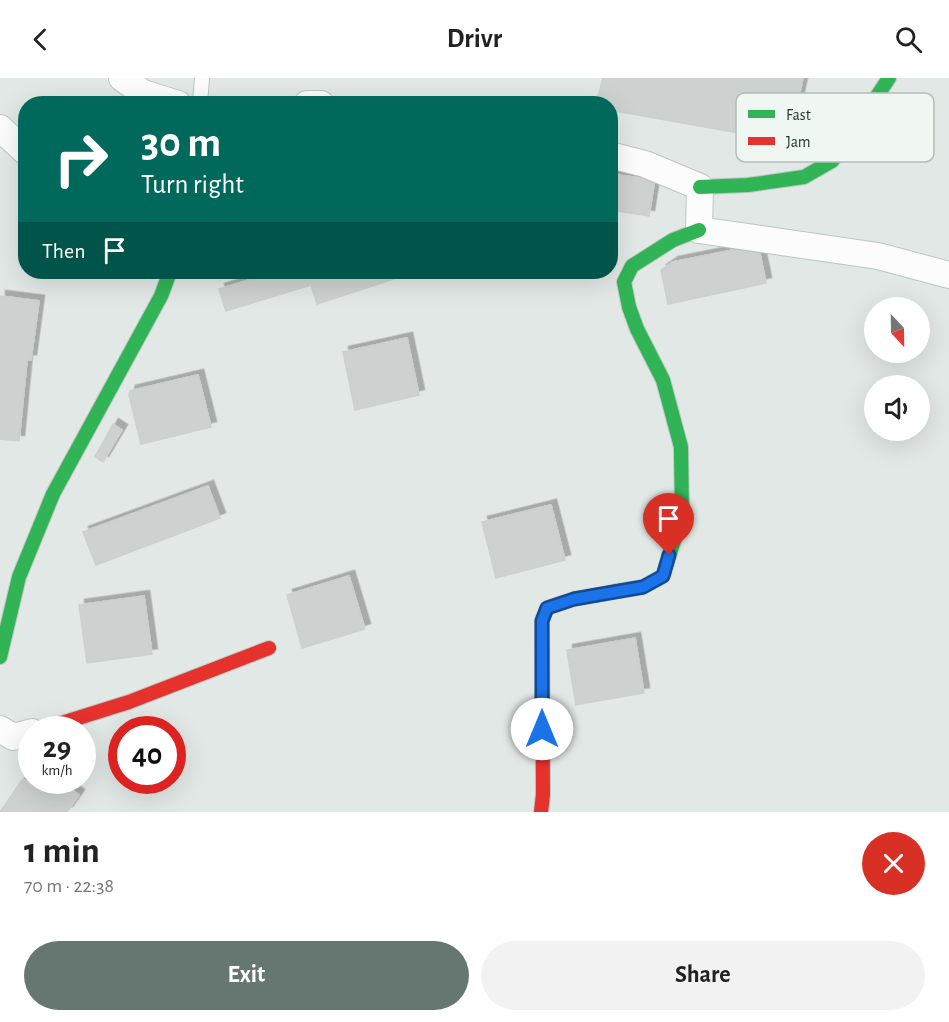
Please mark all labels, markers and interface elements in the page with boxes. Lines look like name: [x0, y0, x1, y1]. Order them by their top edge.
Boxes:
icon: back: [24, 23, 57, 56]
icon: search: [892, 23, 925, 56]
text: Drivr: [447, 25, 502, 52]
legend: [736, 93, 934, 162]
text: Fast: [786, 107, 811, 123]
icon: right: [42, 120, 120, 198]
text: 30 m: [141, 122, 221, 164]
text: Jam: [786, 134, 811, 150]
text: Turn right: [141, 171, 244, 198]
icon: arrive: [98, 234, 131, 267]
text: Then: [42, 240, 86, 262]
north arrow: [864, 297, 930, 363]
map controls: [864, 297, 930, 441]
button: sound: [864, 375, 930, 441]
pin: [643, 493, 694, 555]
icon: arrive: [652, 502, 685, 535]
position arrow: [510, 697, 574, 761]
speed limit sign: 40: [108, 716, 186, 794]
text: 29: [43, 733, 71, 763]
text: km/h: [42, 763, 72, 778]
button: close: [862, 832, 925, 895]
text: 1 min: [24, 833, 100, 869]
text: 70 m · 22:38: [24, 876, 114, 896]
button: Exit: [24, 941, 469, 1010]
button: Share: [481, 941, 925, 1010]

